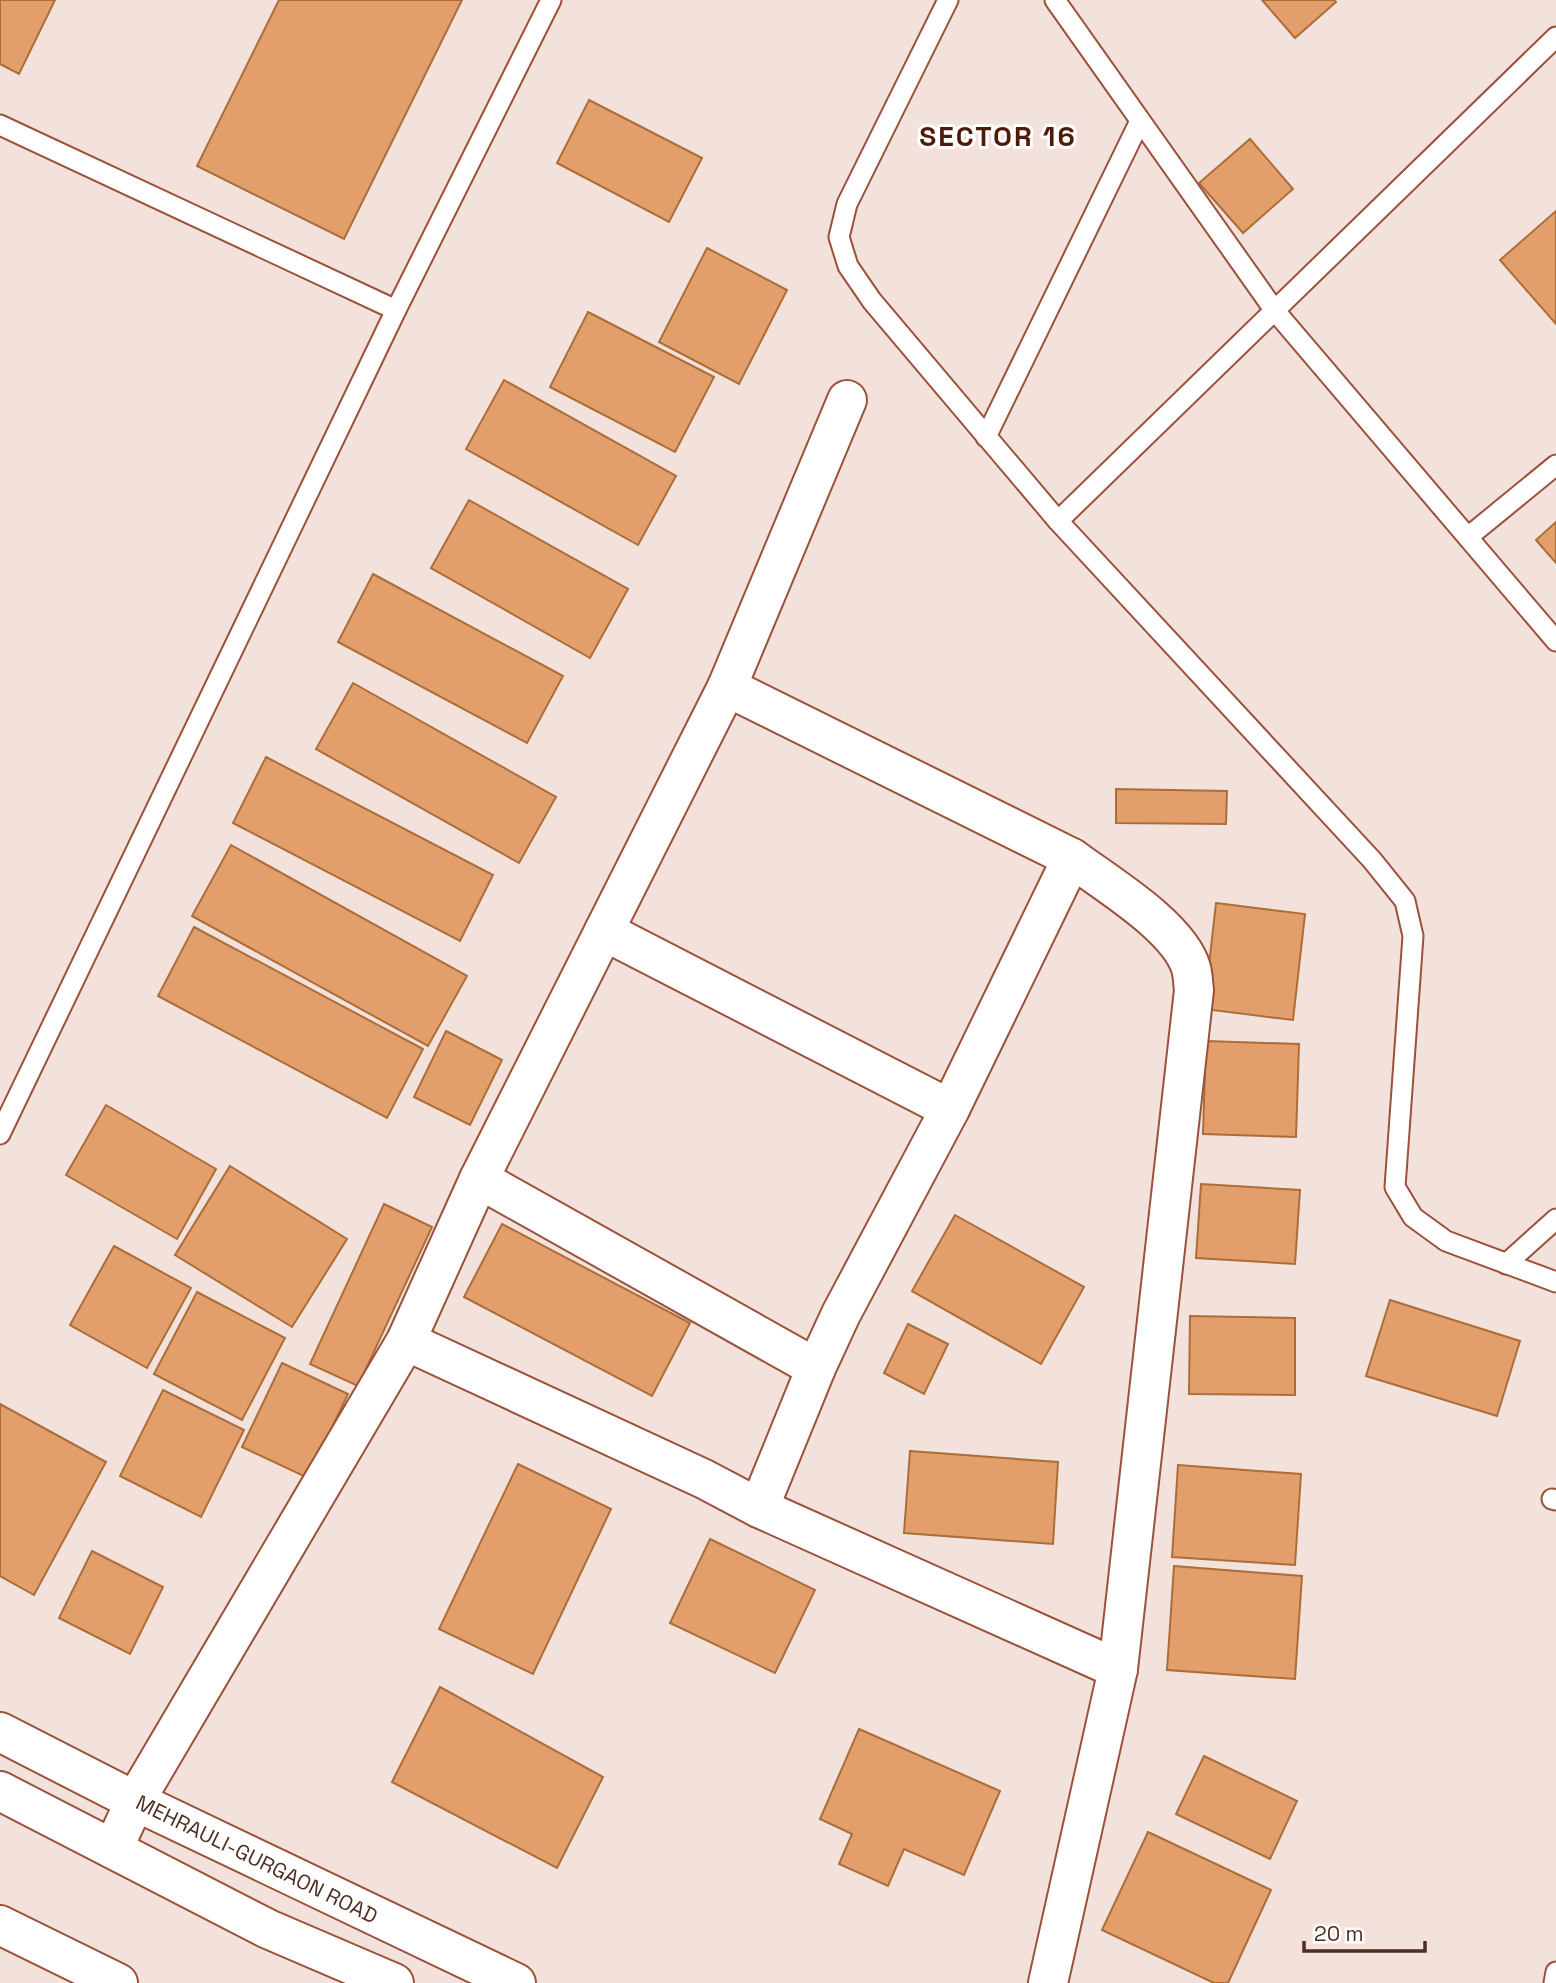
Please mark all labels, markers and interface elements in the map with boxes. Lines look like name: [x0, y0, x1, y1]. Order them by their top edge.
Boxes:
district label: SECTOR 16: [919, 118, 1077, 154]
street label: MEHRAULI-GURGAON ROAD: [132, 1789, 382, 1929]
scale bar: [1304, 1910, 1425, 1954]
text: 20 m: [1314, 1920, 1364, 1947]

